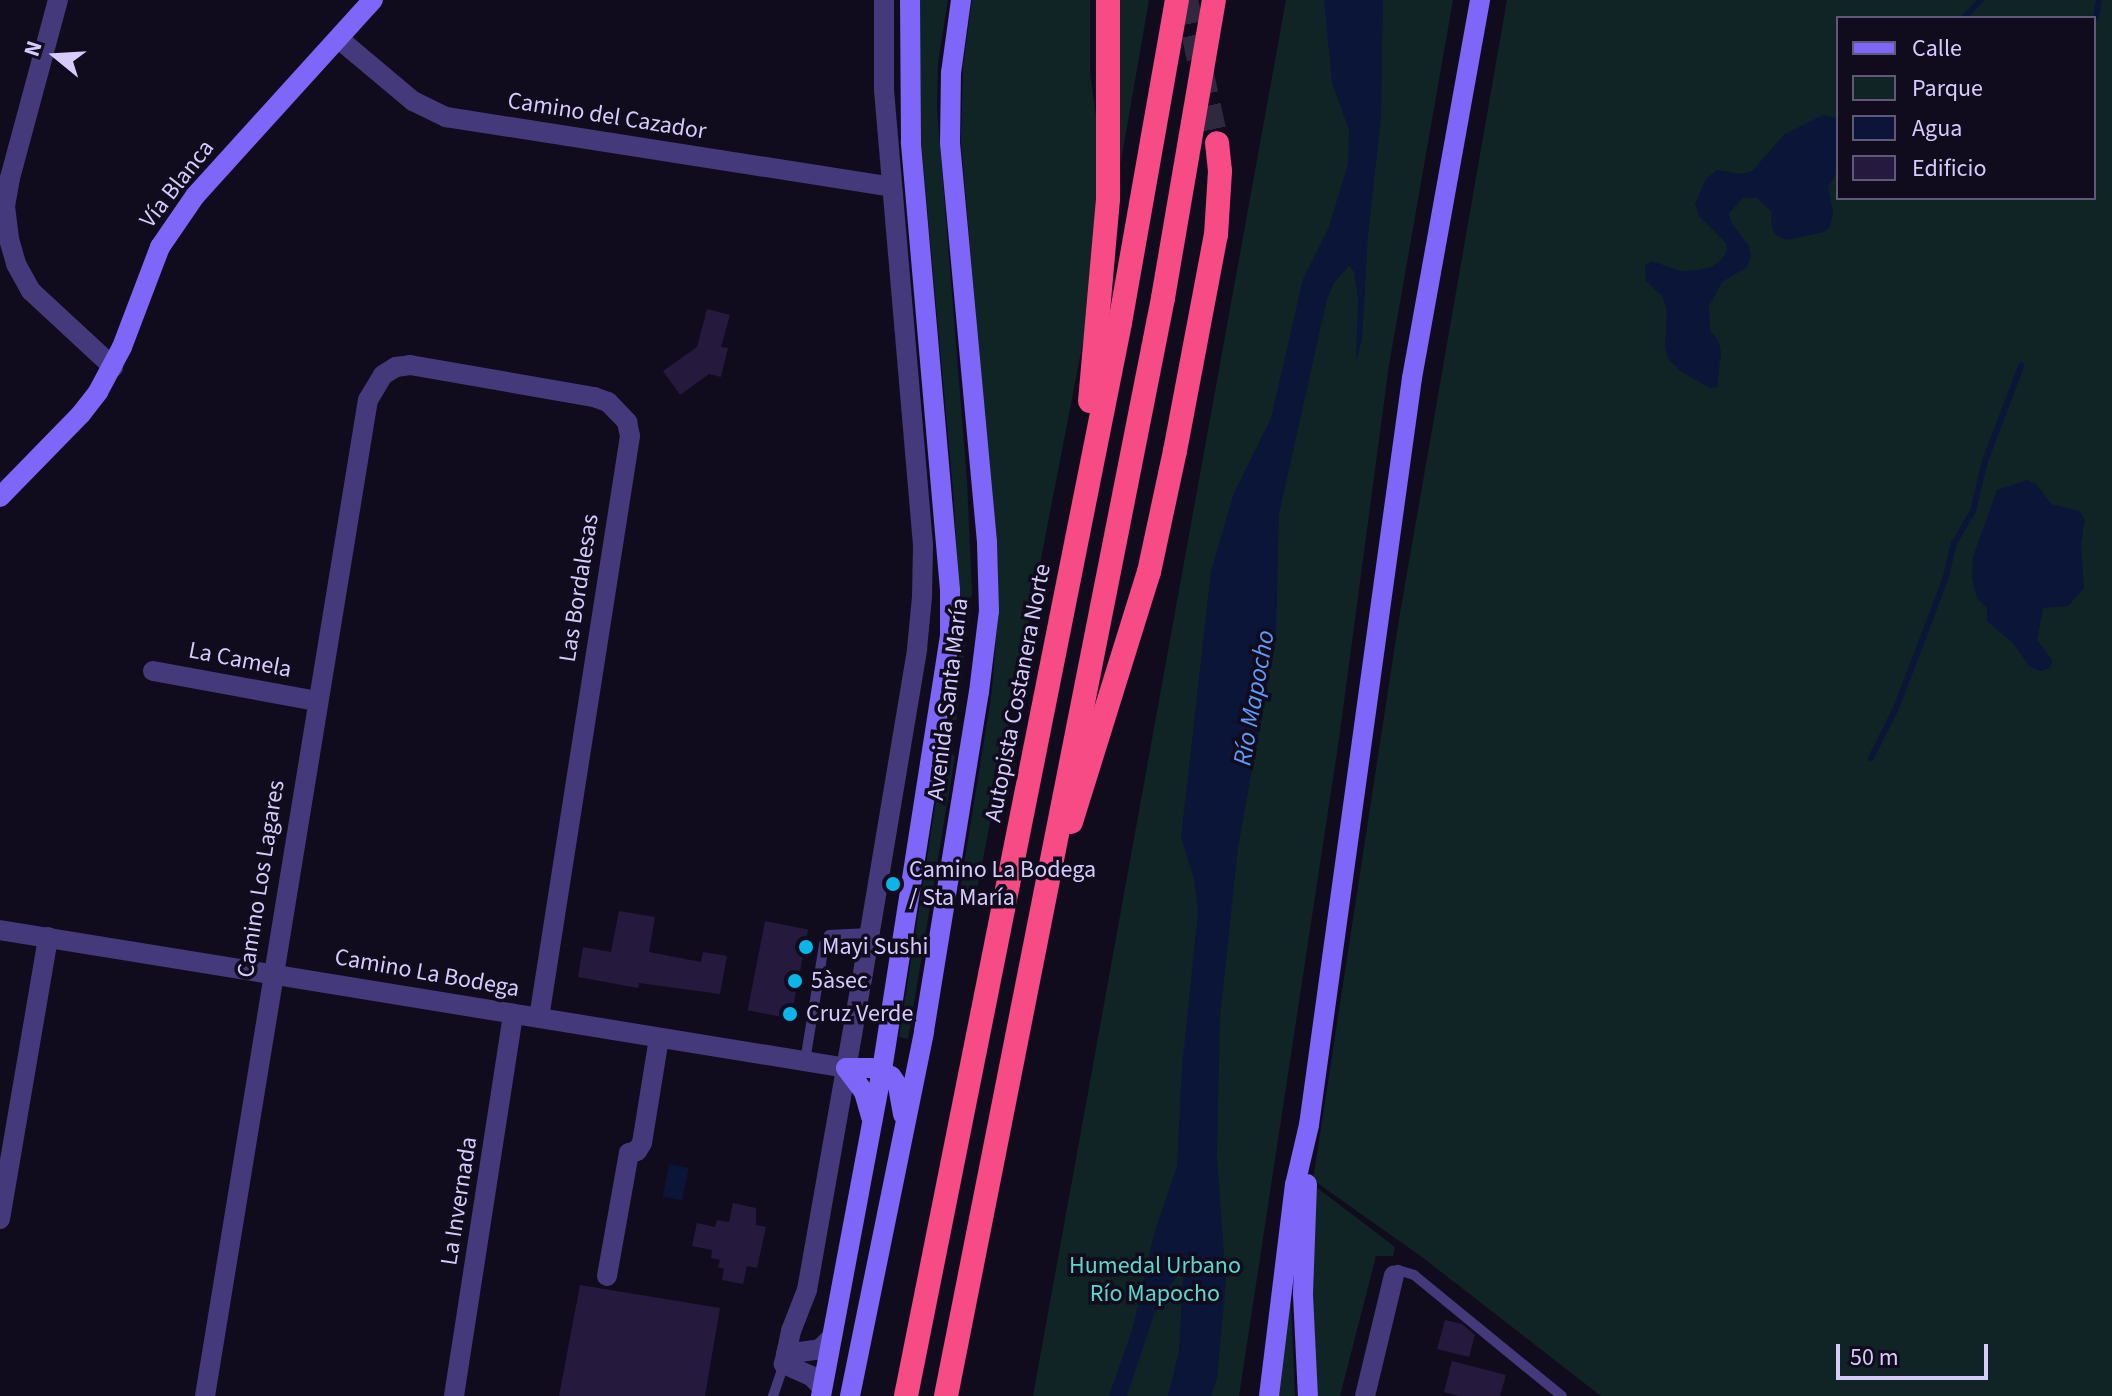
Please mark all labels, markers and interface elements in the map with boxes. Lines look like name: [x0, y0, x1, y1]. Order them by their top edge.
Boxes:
north arrow: [16, 16, 96, 96]
legend: [1836, 16, 2096, 200]
text: Calle: [1912, 31, 1962, 66]
text: N: [16, 37, 51, 60]
text: Parque: [1912, 71, 1983, 106]
street label: Camino del Cazador: [506, 86, 708, 146]
text: Agua: [1912, 111, 1962, 146]
street label: Vía Blanca: [134, 134, 220, 234]
text: Edificio: [1912, 151, 1986, 186]
street label: Las Bordalesas: [553, 512, 605, 664]
street label: Autopista Costanera Norte: [979, 562, 1057, 824]
street label: Avenida Santa María: [921, 596, 975, 802]
water label: Río Mapocho: [1227, 628, 1281, 768]
street label: La Camela: [186, 636, 294, 684]
street label: Camino Los Lagares: [231, 778, 291, 980]
place label: Camino La Bodega / Sta María: [909, 856, 1096, 912]
marker: Camino La Bodega / Sta María: [884, 875, 902, 893]
place label: Mayi Sushi: [822, 933, 928, 961]
marker: Mayi Sushi: [797, 938, 815, 956]
street label: Camino La Bodega: [332, 943, 522, 1003]
place label: 5àsec: [811, 967, 868, 995]
marker: 5àsec: [786, 972, 804, 990]
place label: Cruz Verde: [806, 1000, 913, 1028]
marker: Cruz Verde: [781, 1005, 799, 1023]
street label: La Invernada: [435, 1135, 483, 1267]
park label: Humedal Urbano Río Mapocho: [1069, 1252, 1241, 1308]
scale bar: [1840, 1328, 1992, 1378]
text: 50 m: [1850, 1340, 1899, 1375]

